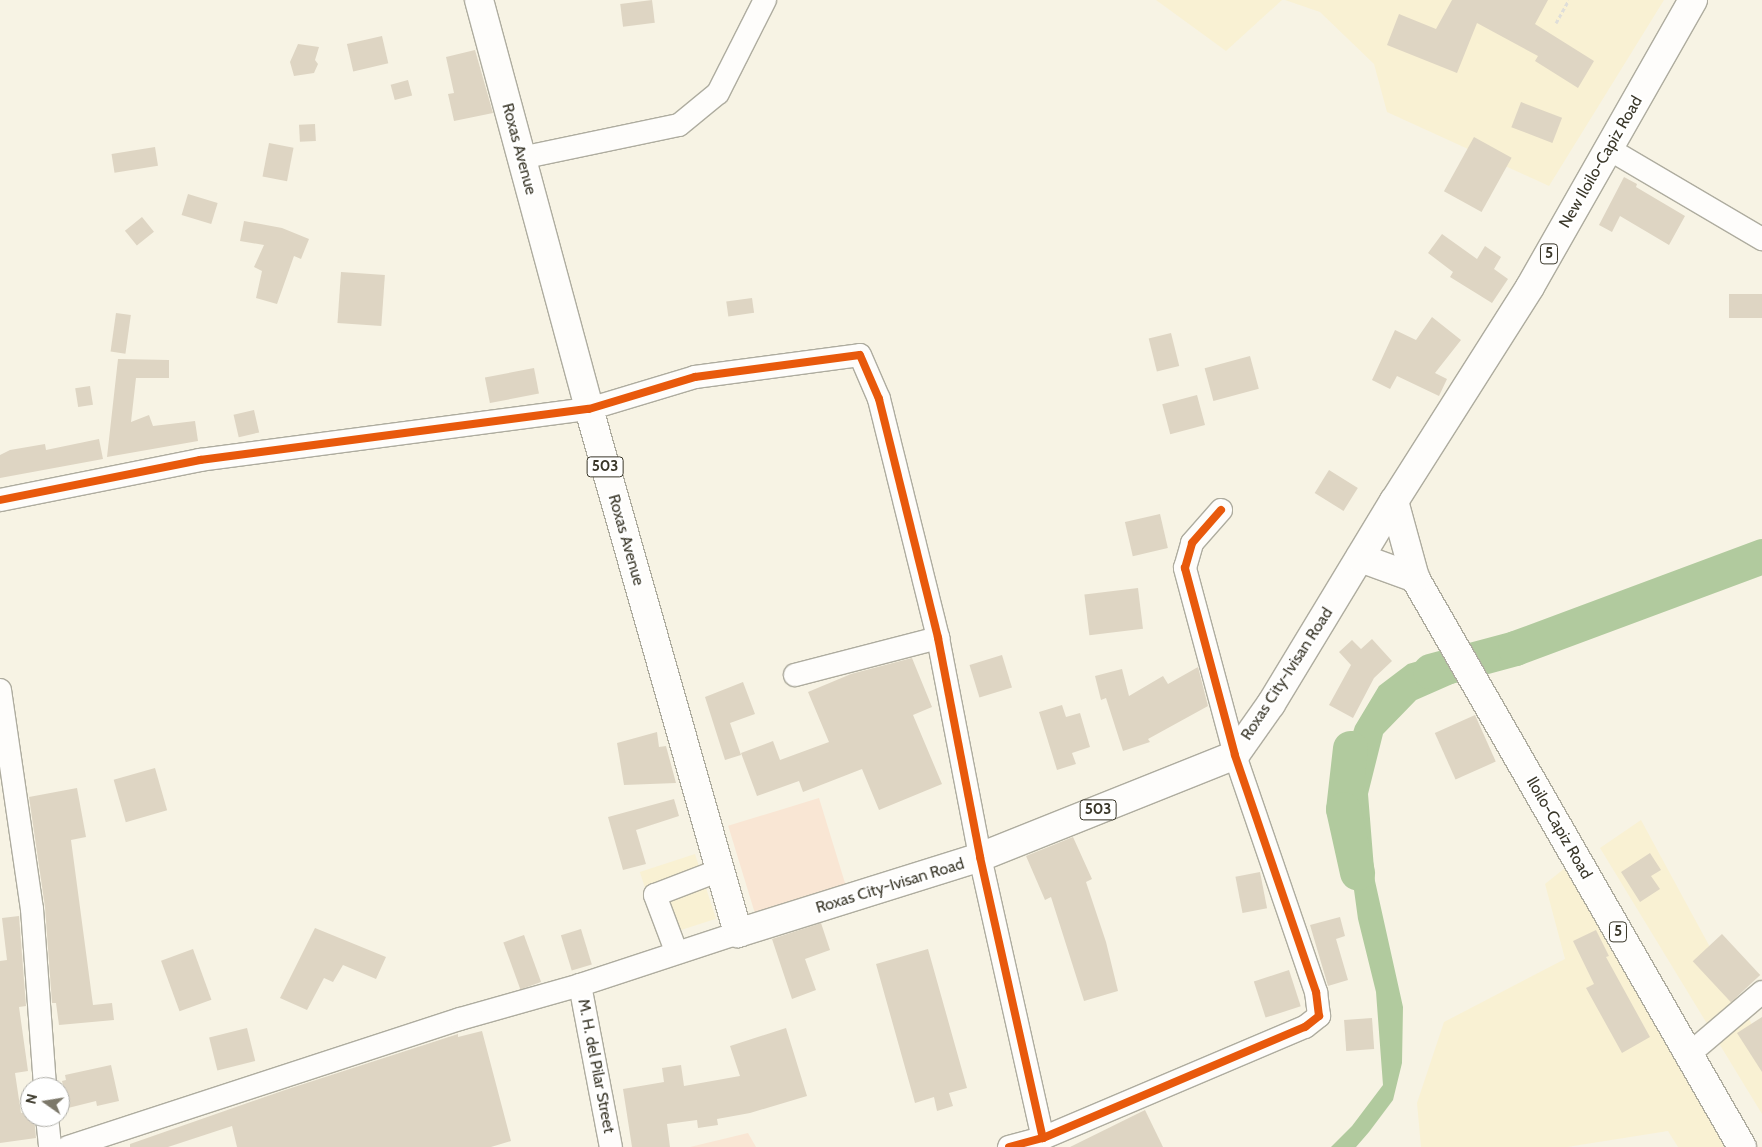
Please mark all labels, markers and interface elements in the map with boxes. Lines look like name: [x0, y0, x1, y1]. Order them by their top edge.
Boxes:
street label: New Iloilo-Capiz Road: [1555, 93, 1647, 231]
street label: Roxas Avenue: [498, 101, 540, 197]
road number: 5: [1539, 242, 1559, 266]
road number: 503: [586, 454, 624, 480]
street label: Roxas Avenue: [604, 492, 648, 588]
street label: Roxas City-Ivisan Road: [1237, 604, 1337, 744]
street label: Iloilo-Capiz Road: [1522, 774, 1596, 882]
road number: 503: [1079, 798, 1117, 822]
street label: Roxas City-Ivisan Road: [814, 854, 966, 918]
road number: 5: [1608, 920, 1628, 944]
street label: M. H. del Pilar Street: [574, 997, 618, 1135]
north arrow: [20, 1077, 70, 1127]
text: N: [21, 1092, 41, 1106]

